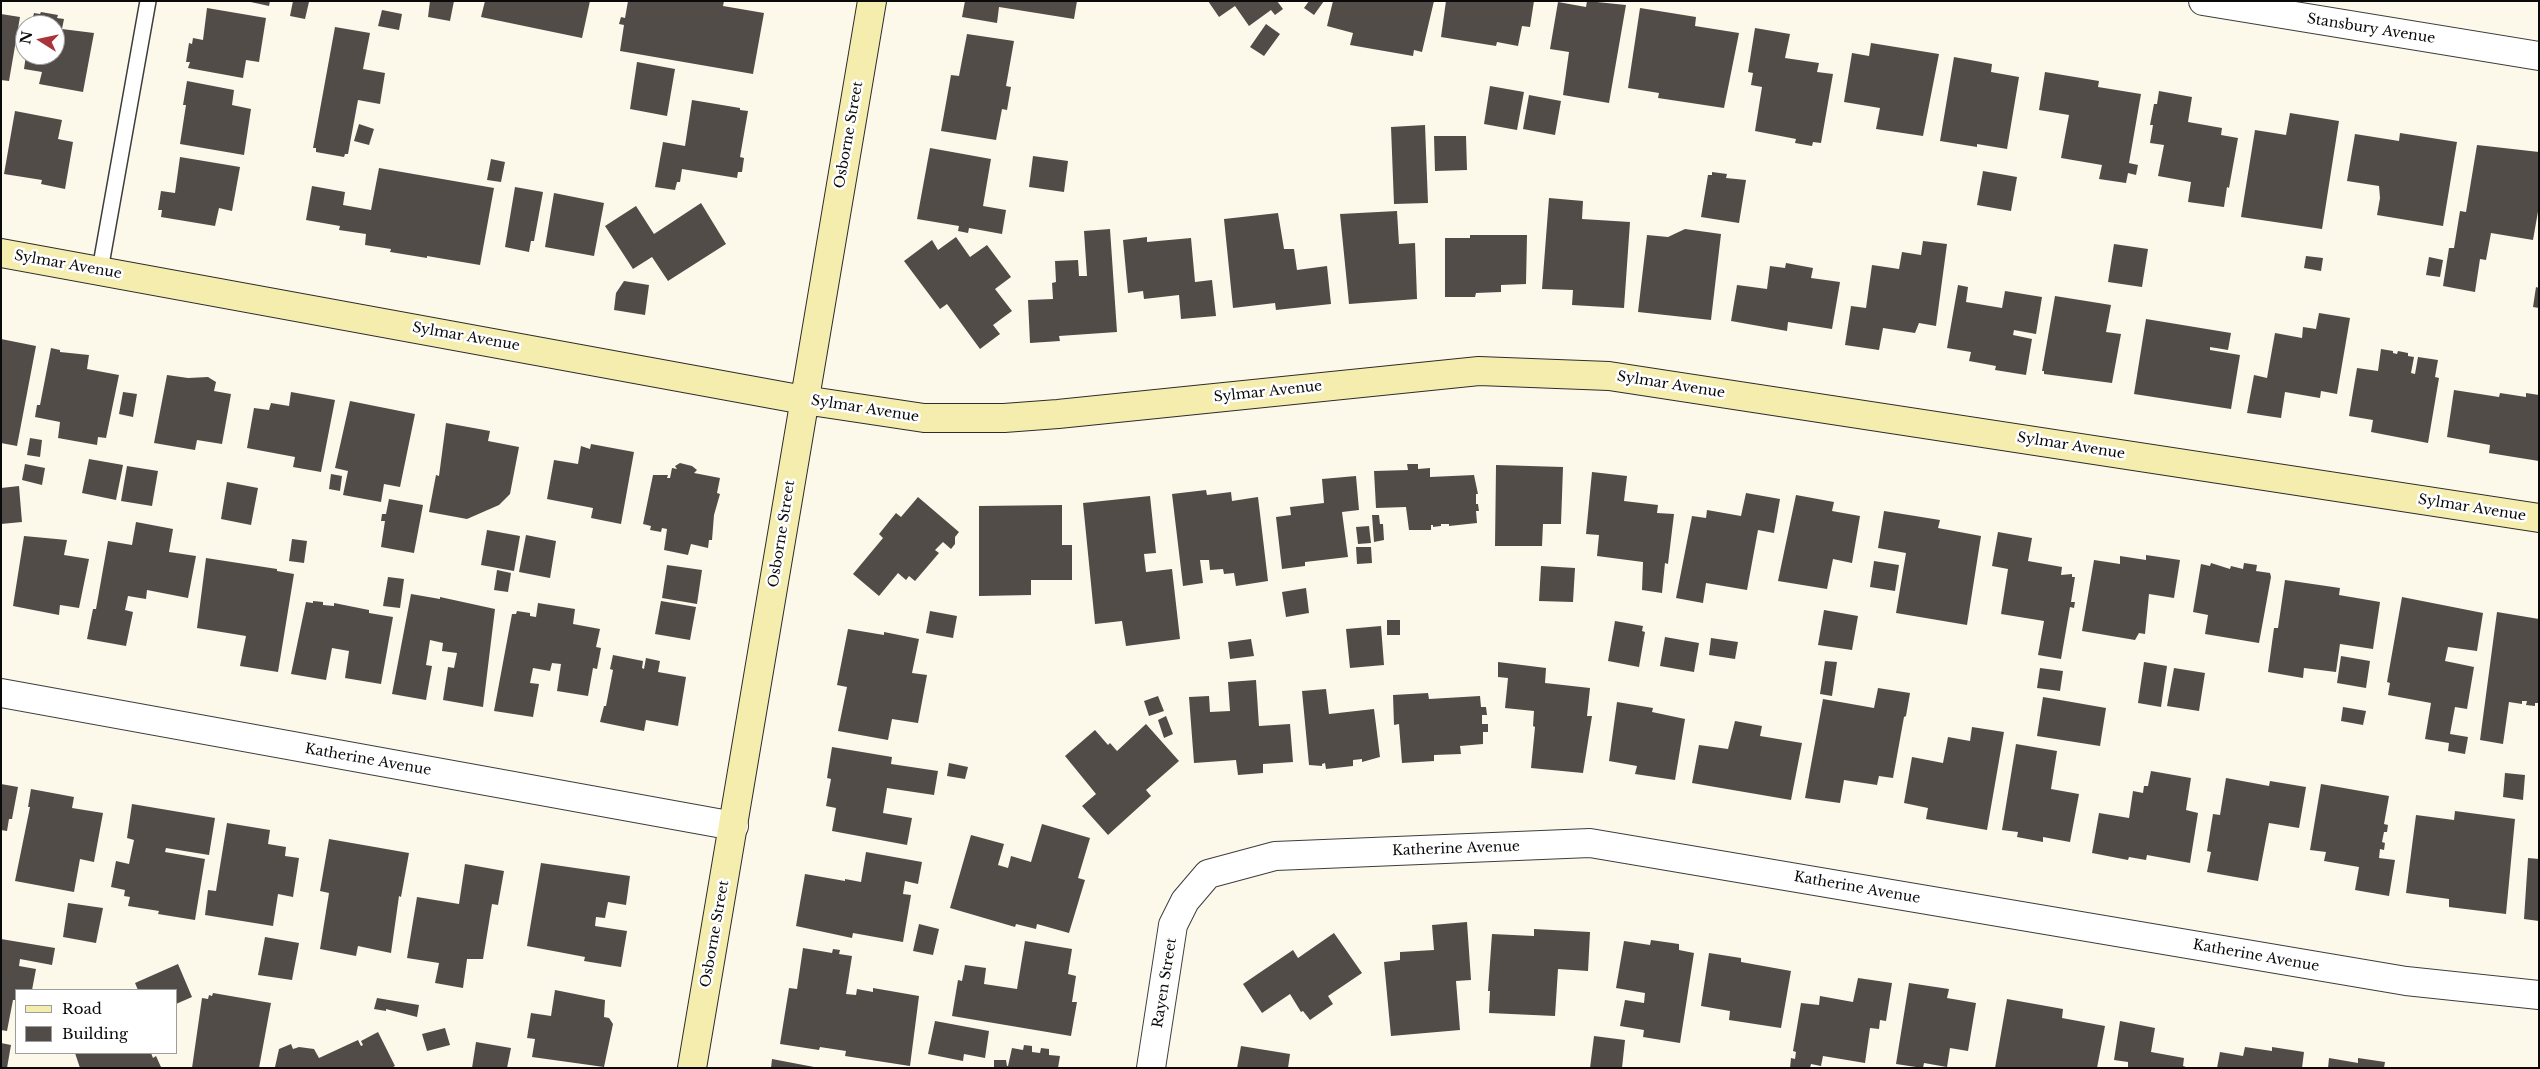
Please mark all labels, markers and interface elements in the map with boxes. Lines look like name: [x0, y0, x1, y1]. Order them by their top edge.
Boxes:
street label: Stansbury Avenue: [2306, 11, 2436, 47]
north arrow: [15, 15, 65, 65]
text: N: [16, 30, 36, 46]
street label: Osborne Street: [831, 80, 867, 190]
street label: Sylmar Avenue: [13, 247, 123, 283]
street label: Sylmar Avenue: [411, 319, 521, 355]
street label: Sylmar Avenue: [1616, 368, 1726, 402]
street label: Sylmar Avenue: [1213, 378, 1323, 406]
street label: Sylmar Avenue: [810, 392, 920, 426]
street label: Sylmar Avenue: [2016, 429, 2126, 463]
street label: Osborne Street: [765, 479, 799, 589]
street label: Sylmar Avenue: [2417, 491, 2527, 525]
street label: Katherine Avenue: [303, 741, 433, 779]
street label: Katherine Avenue: [1392, 838, 1520, 860]
street label: Katherine Avenue: [1792, 869, 1922, 907]
street label: Osborne Street: [697, 879, 733, 989]
street label: Rayen Street: [1150, 937, 1180, 1029]
street label: Katherine Avenue: [2191, 937, 2321, 975]
legend: [15, 989, 178, 1054]
text: Road: [62, 999, 102, 1018]
text: Building: [62, 1024, 128, 1043]

